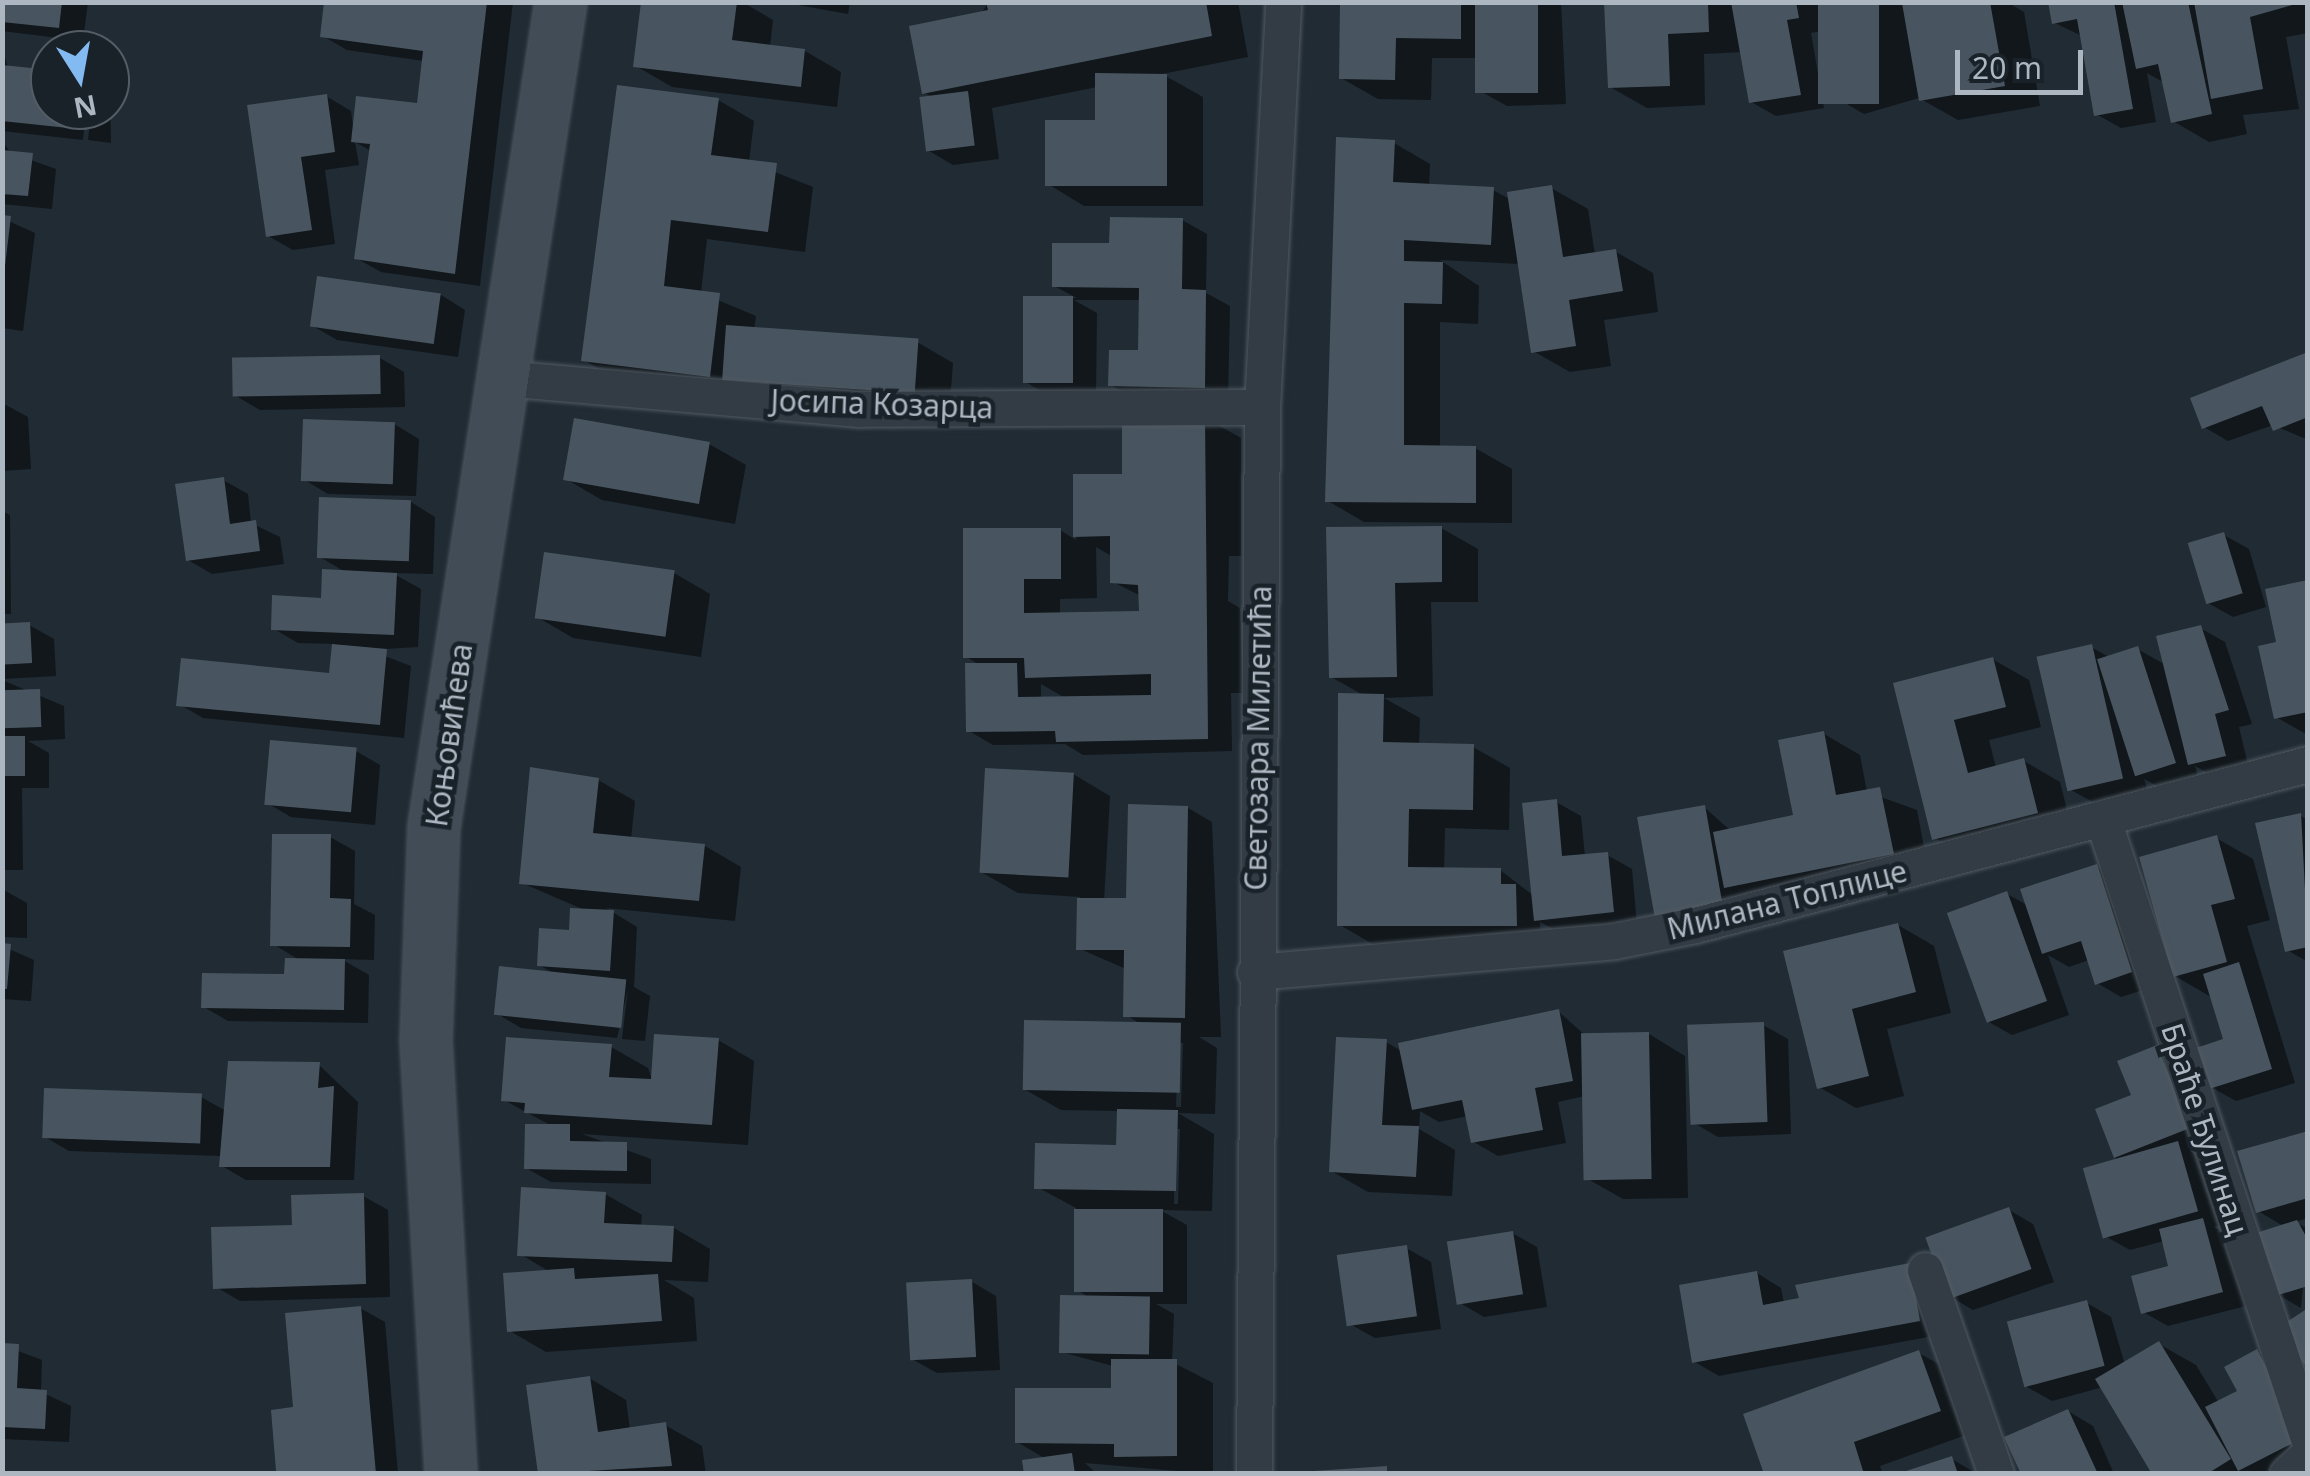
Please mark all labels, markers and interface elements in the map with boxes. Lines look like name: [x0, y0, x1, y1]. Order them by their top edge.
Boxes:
north arrow: [30, 30, 130, 130]
scale bar: [1960, 30, 2088, 92]
text: 20 m: [1972, 47, 2042, 88]
text: N: [71, 87, 100, 128]
street label: Јосипа Козарца: [770, 382, 994, 426]
street label: Светозара Милетића: [1237, 585, 1279, 891]
street label: Коњовићева: [418, 641, 480, 829]
street label: Милана Топлице: [1663, 853, 1911, 947]
street label: Браће Ђулинац: [2154, 1019, 2256, 1239]

